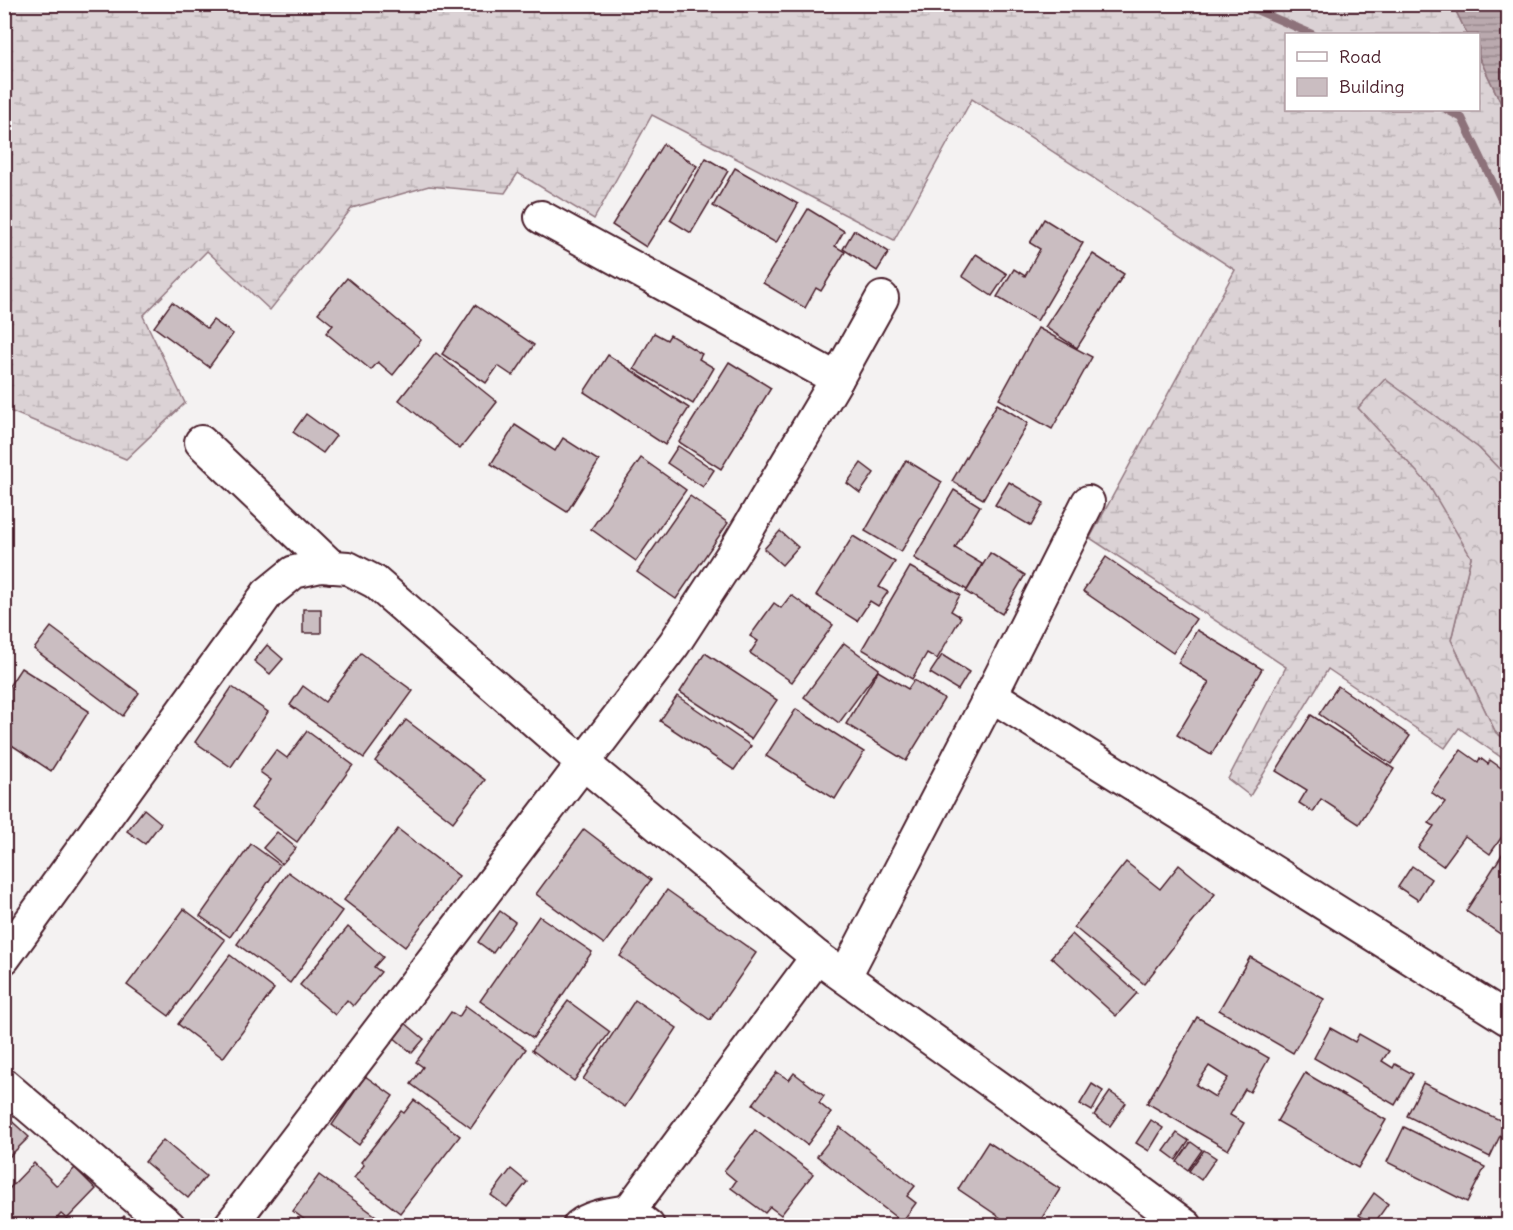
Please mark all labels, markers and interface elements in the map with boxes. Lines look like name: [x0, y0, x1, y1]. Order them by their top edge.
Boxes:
legend: [1285, 33, 1480, 111]
text: Road: [1339, 45, 1382, 68]
text: Building: [1339, 75, 1404, 98]

